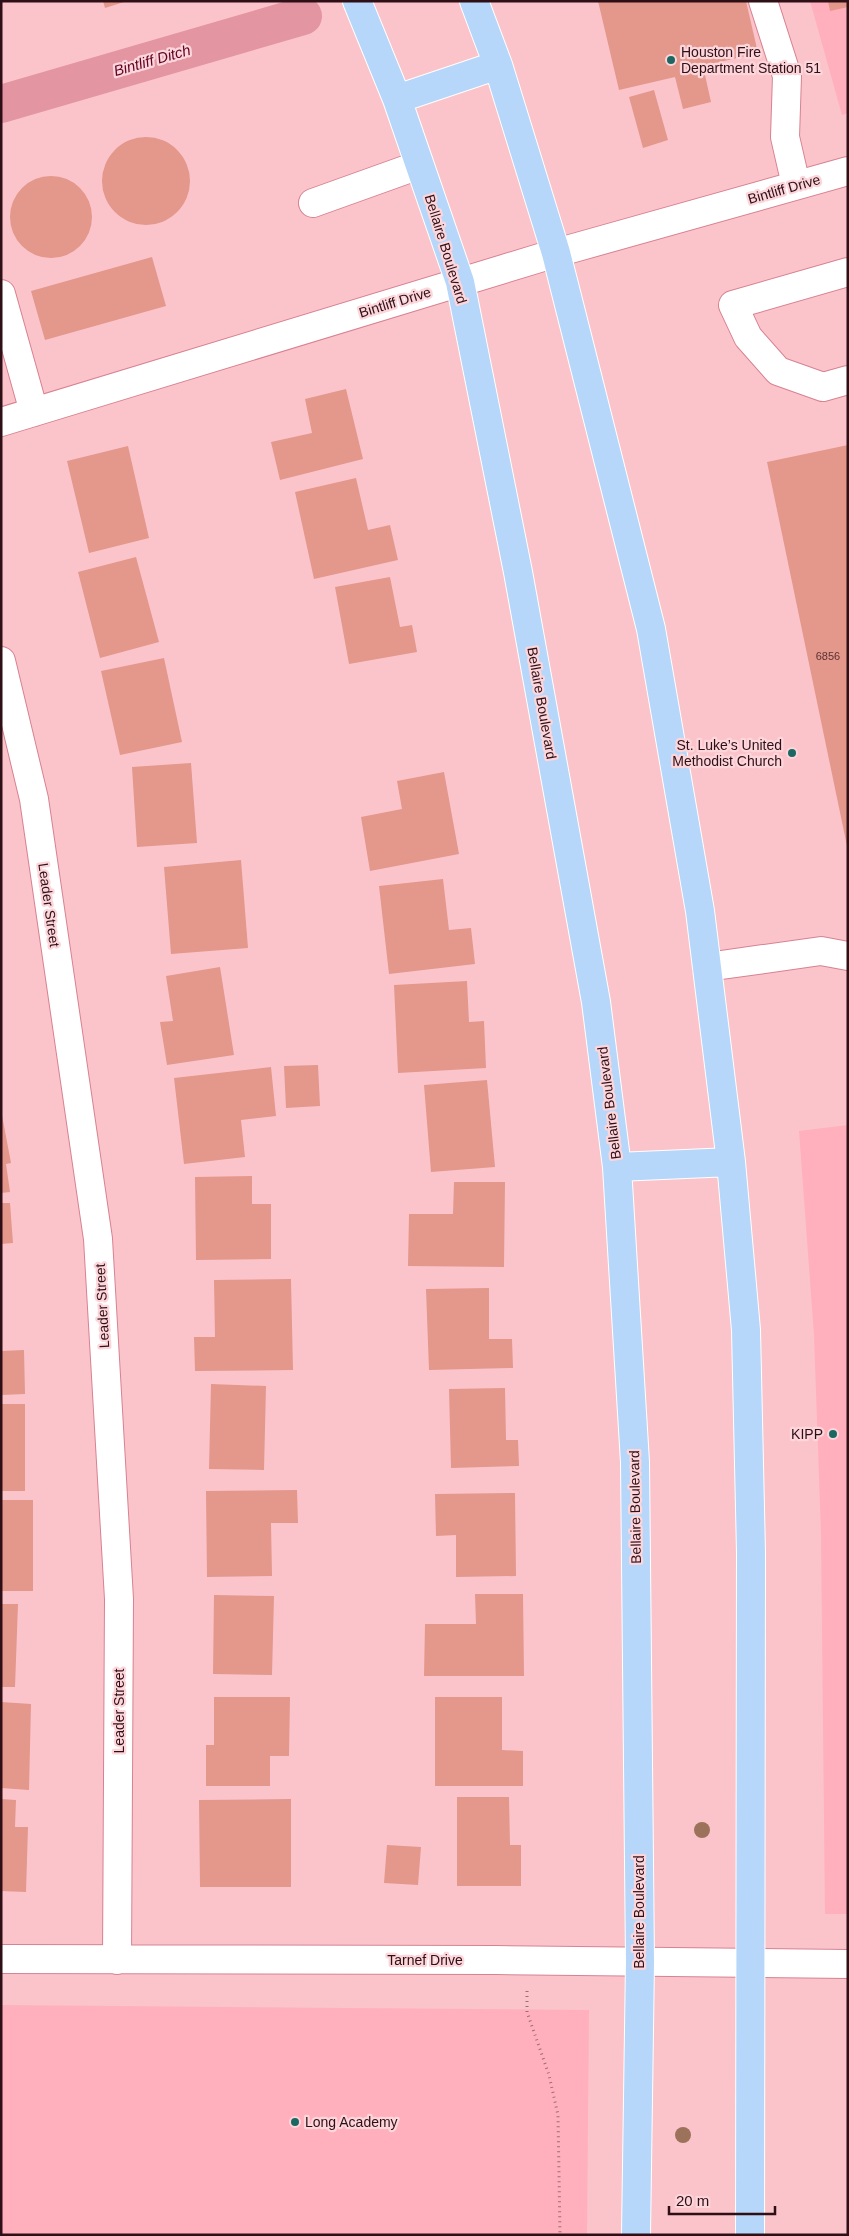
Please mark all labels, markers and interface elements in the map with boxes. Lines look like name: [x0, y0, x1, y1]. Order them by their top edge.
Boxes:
water label: Bintliff Ditch: [112, 41, 192, 79]
place label: Houston Fire Department Station 51: [681, 44, 821, 76]
marker: Houston Fire Department Station 51: [665, 54, 677, 66]
street label: Bintliff Drive: [746, 171, 822, 207]
street label: Bellaire Boulevard: [422, 192, 470, 306]
street label: Bintliff Drive: [357, 283, 433, 321]
street label: Bellaire Boulevard: [524, 646, 560, 760]
house number: 6856: [816, 650, 840, 662]
place label: St. Luke’s United Methodist Church: [672, 737, 782, 769]
marker: St. Luke’s United Methodist Church: [786, 747, 798, 759]
street label: Leader Street: [35, 862, 63, 948]
street label: Bellaire Boulevard: [594, 1046, 624, 1160]
street label: Leader Street: [92, 1263, 112, 1349]
place label: KIPP: [791, 1426, 823, 1442]
marker: KIPP: [827, 1428, 839, 1440]
street label: Bellaire Boulevard: [626, 1450, 644, 1564]
street label: Leader Street: [111, 1668, 127, 1753]
street label: Bellaire Boulevard: [631, 1855, 647, 1969]
street label: Tarnef Drive: [387, 1952, 463, 1968]
place label: Long Academy: [305, 2114, 398, 2130]
marker: Long Academy: [289, 2116, 301, 2128]
scale bar: [669, 2184, 775, 2216]
text: 20 m: [676, 2192, 709, 2209]

